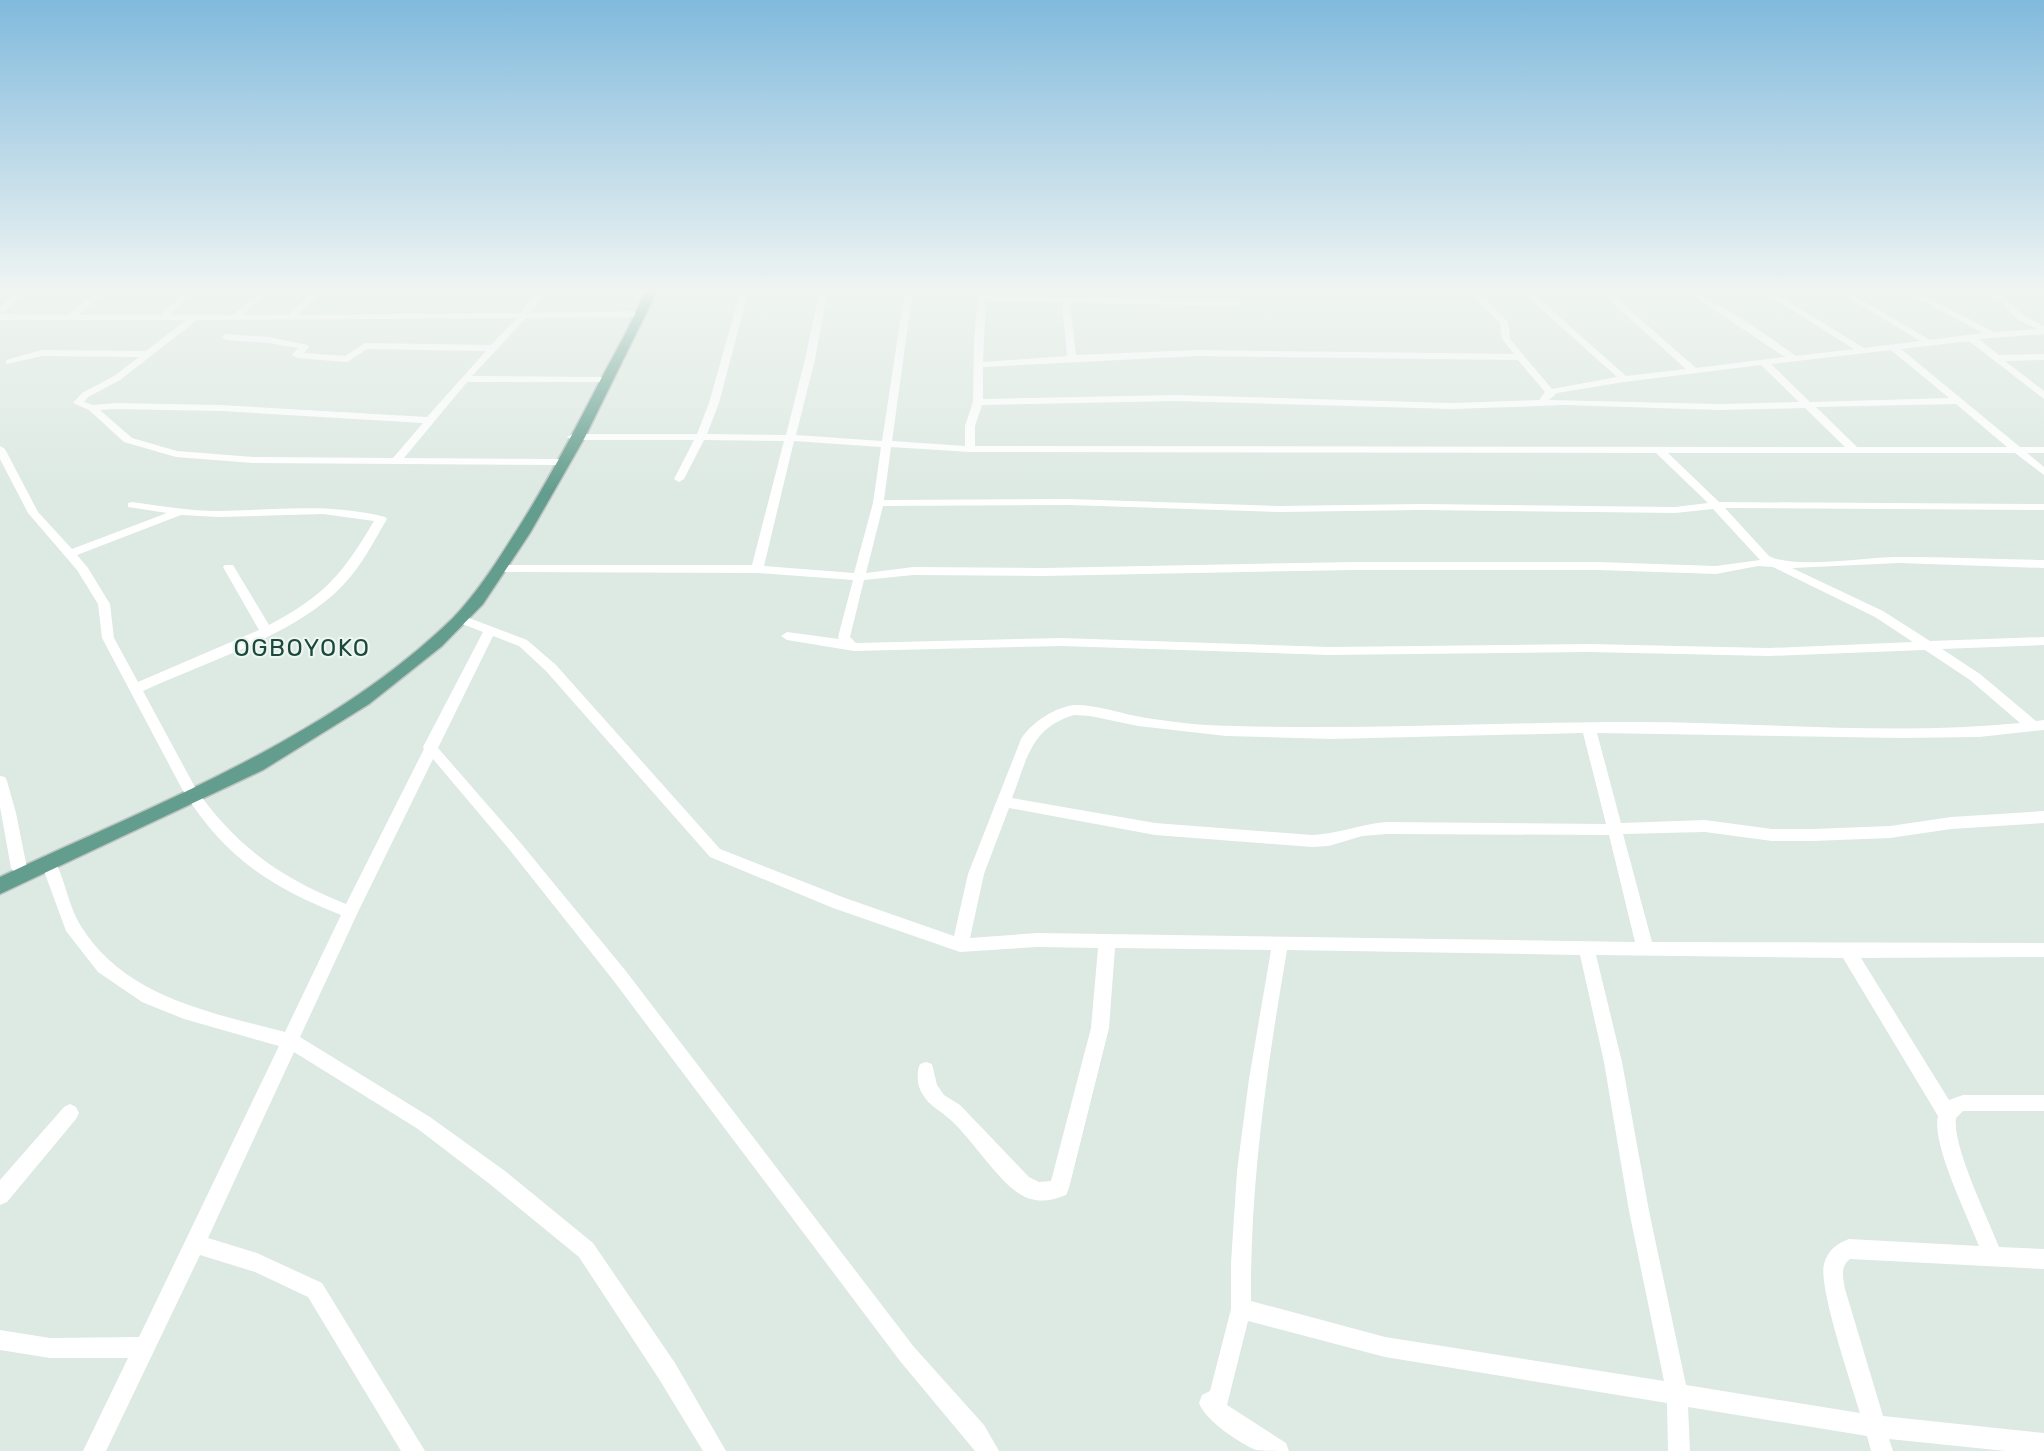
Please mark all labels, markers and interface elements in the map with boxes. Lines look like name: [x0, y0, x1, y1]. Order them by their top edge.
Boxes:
district label: OGBOYOKO: [233, 634, 371, 662]

